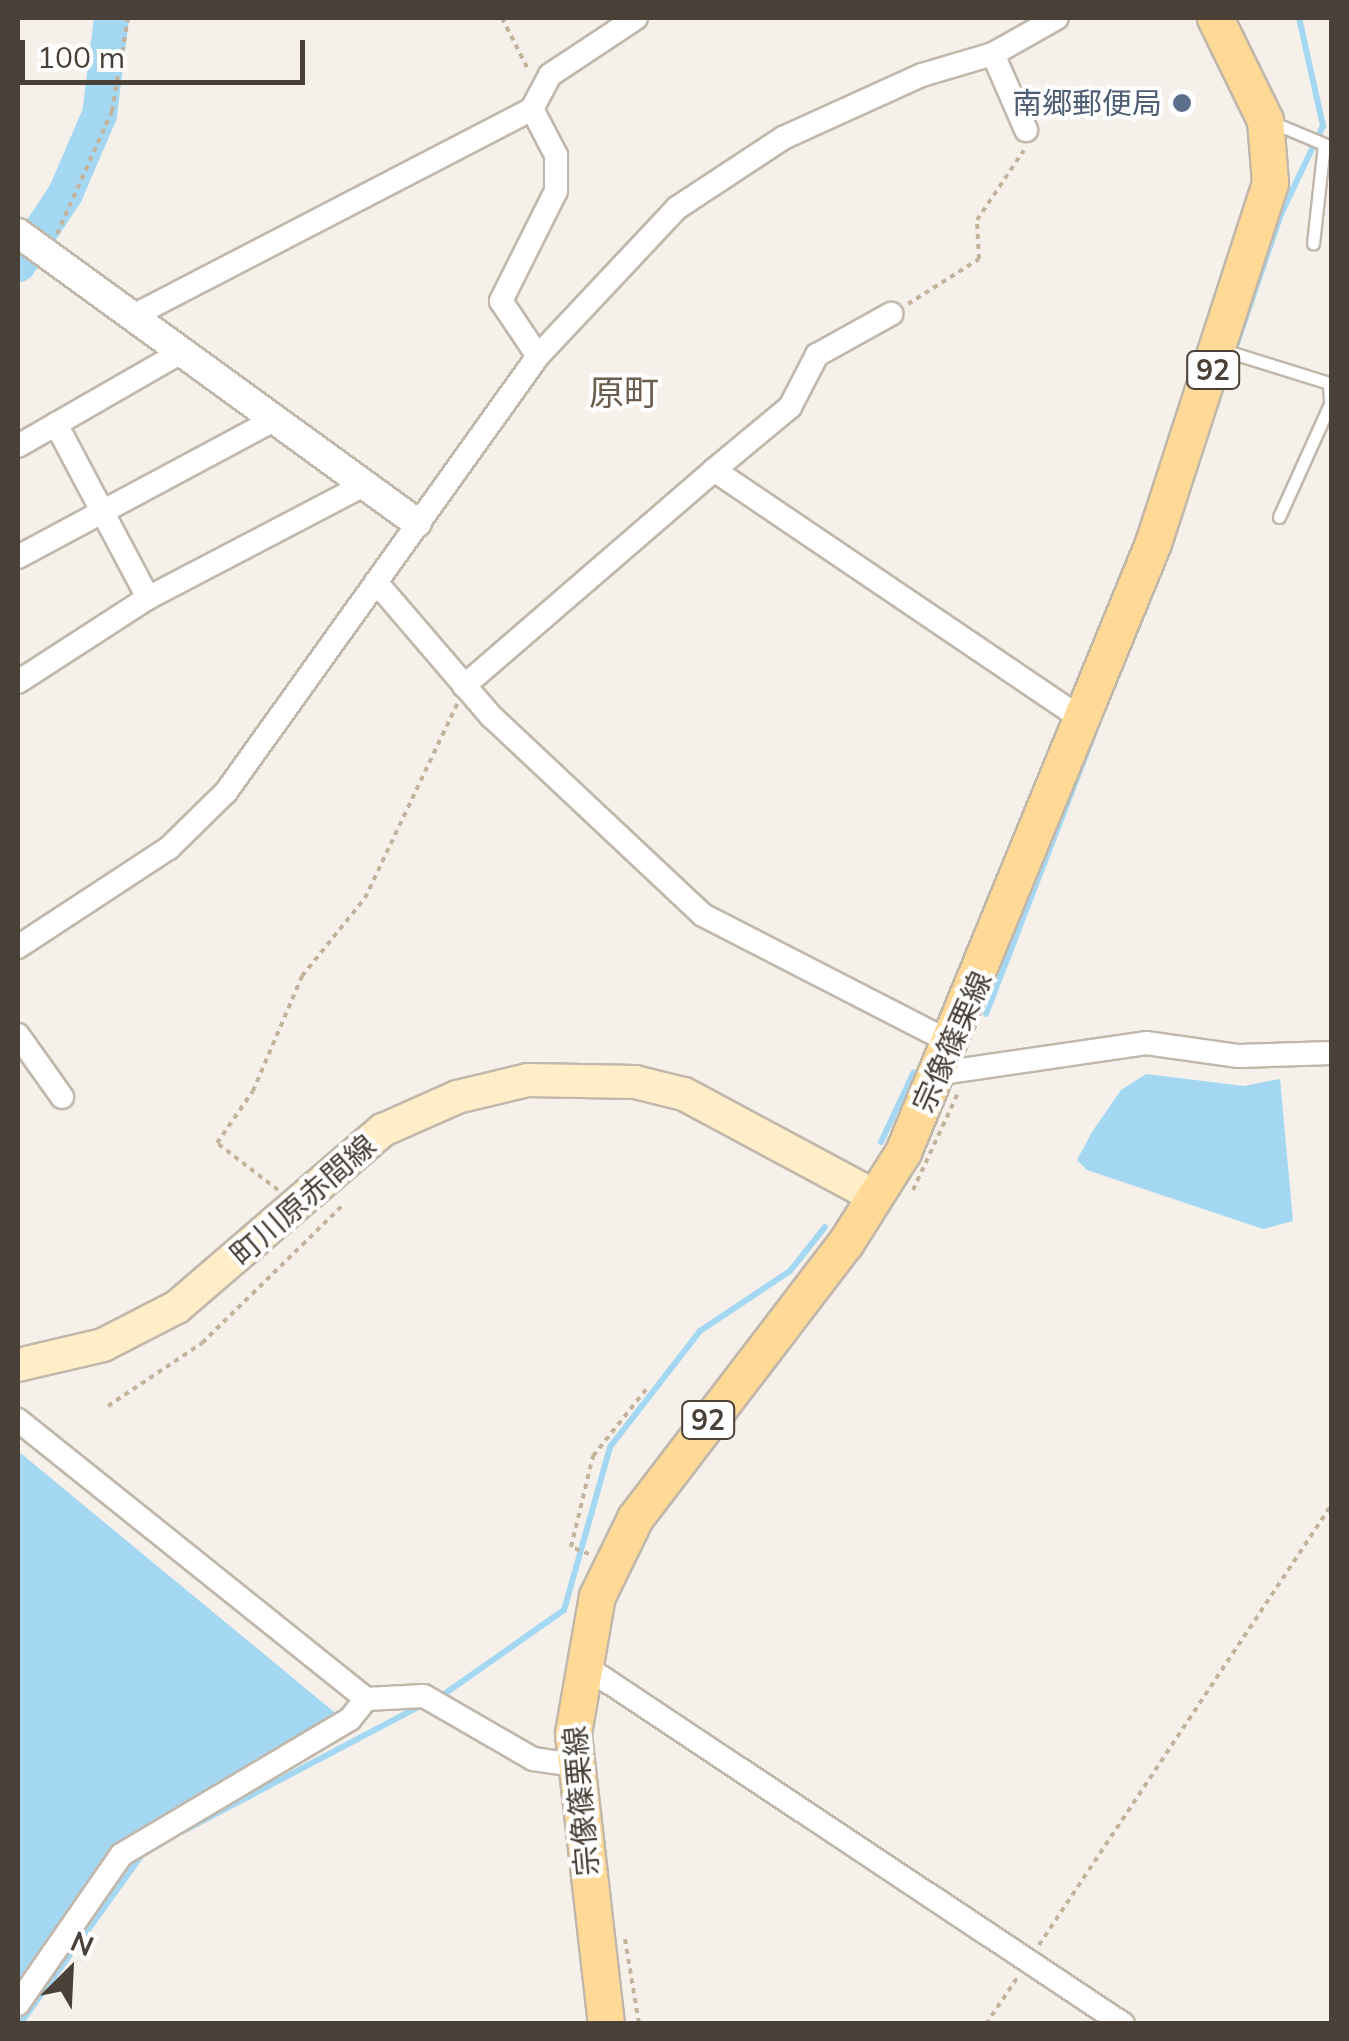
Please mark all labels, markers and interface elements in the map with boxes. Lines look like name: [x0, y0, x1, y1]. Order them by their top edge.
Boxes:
scale bar: [25, 20, 310, 82]
text: 100 m: [37, 38, 125, 76]
place label: 南郷郵便局: [1012, 85, 1162, 121]
marker: 南郷郵便局: [1171, 92, 1193, 114]
road number: 92: [1186, 347, 1240, 393]
district label: 原町: [589, 371, 659, 413]
street label: 宗像篠栗線: [905, 966, 999, 1118]
street label: 町川原赤間線: [223, 1127, 383, 1273]
road number: 92: [680, 1397, 736, 1443]
street label: 宗像篠栗線: [557, 1725, 605, 1877]
north arrow: [20, 1921, 120, 2021]
text: N: [66, 1923, 99, 1963]

